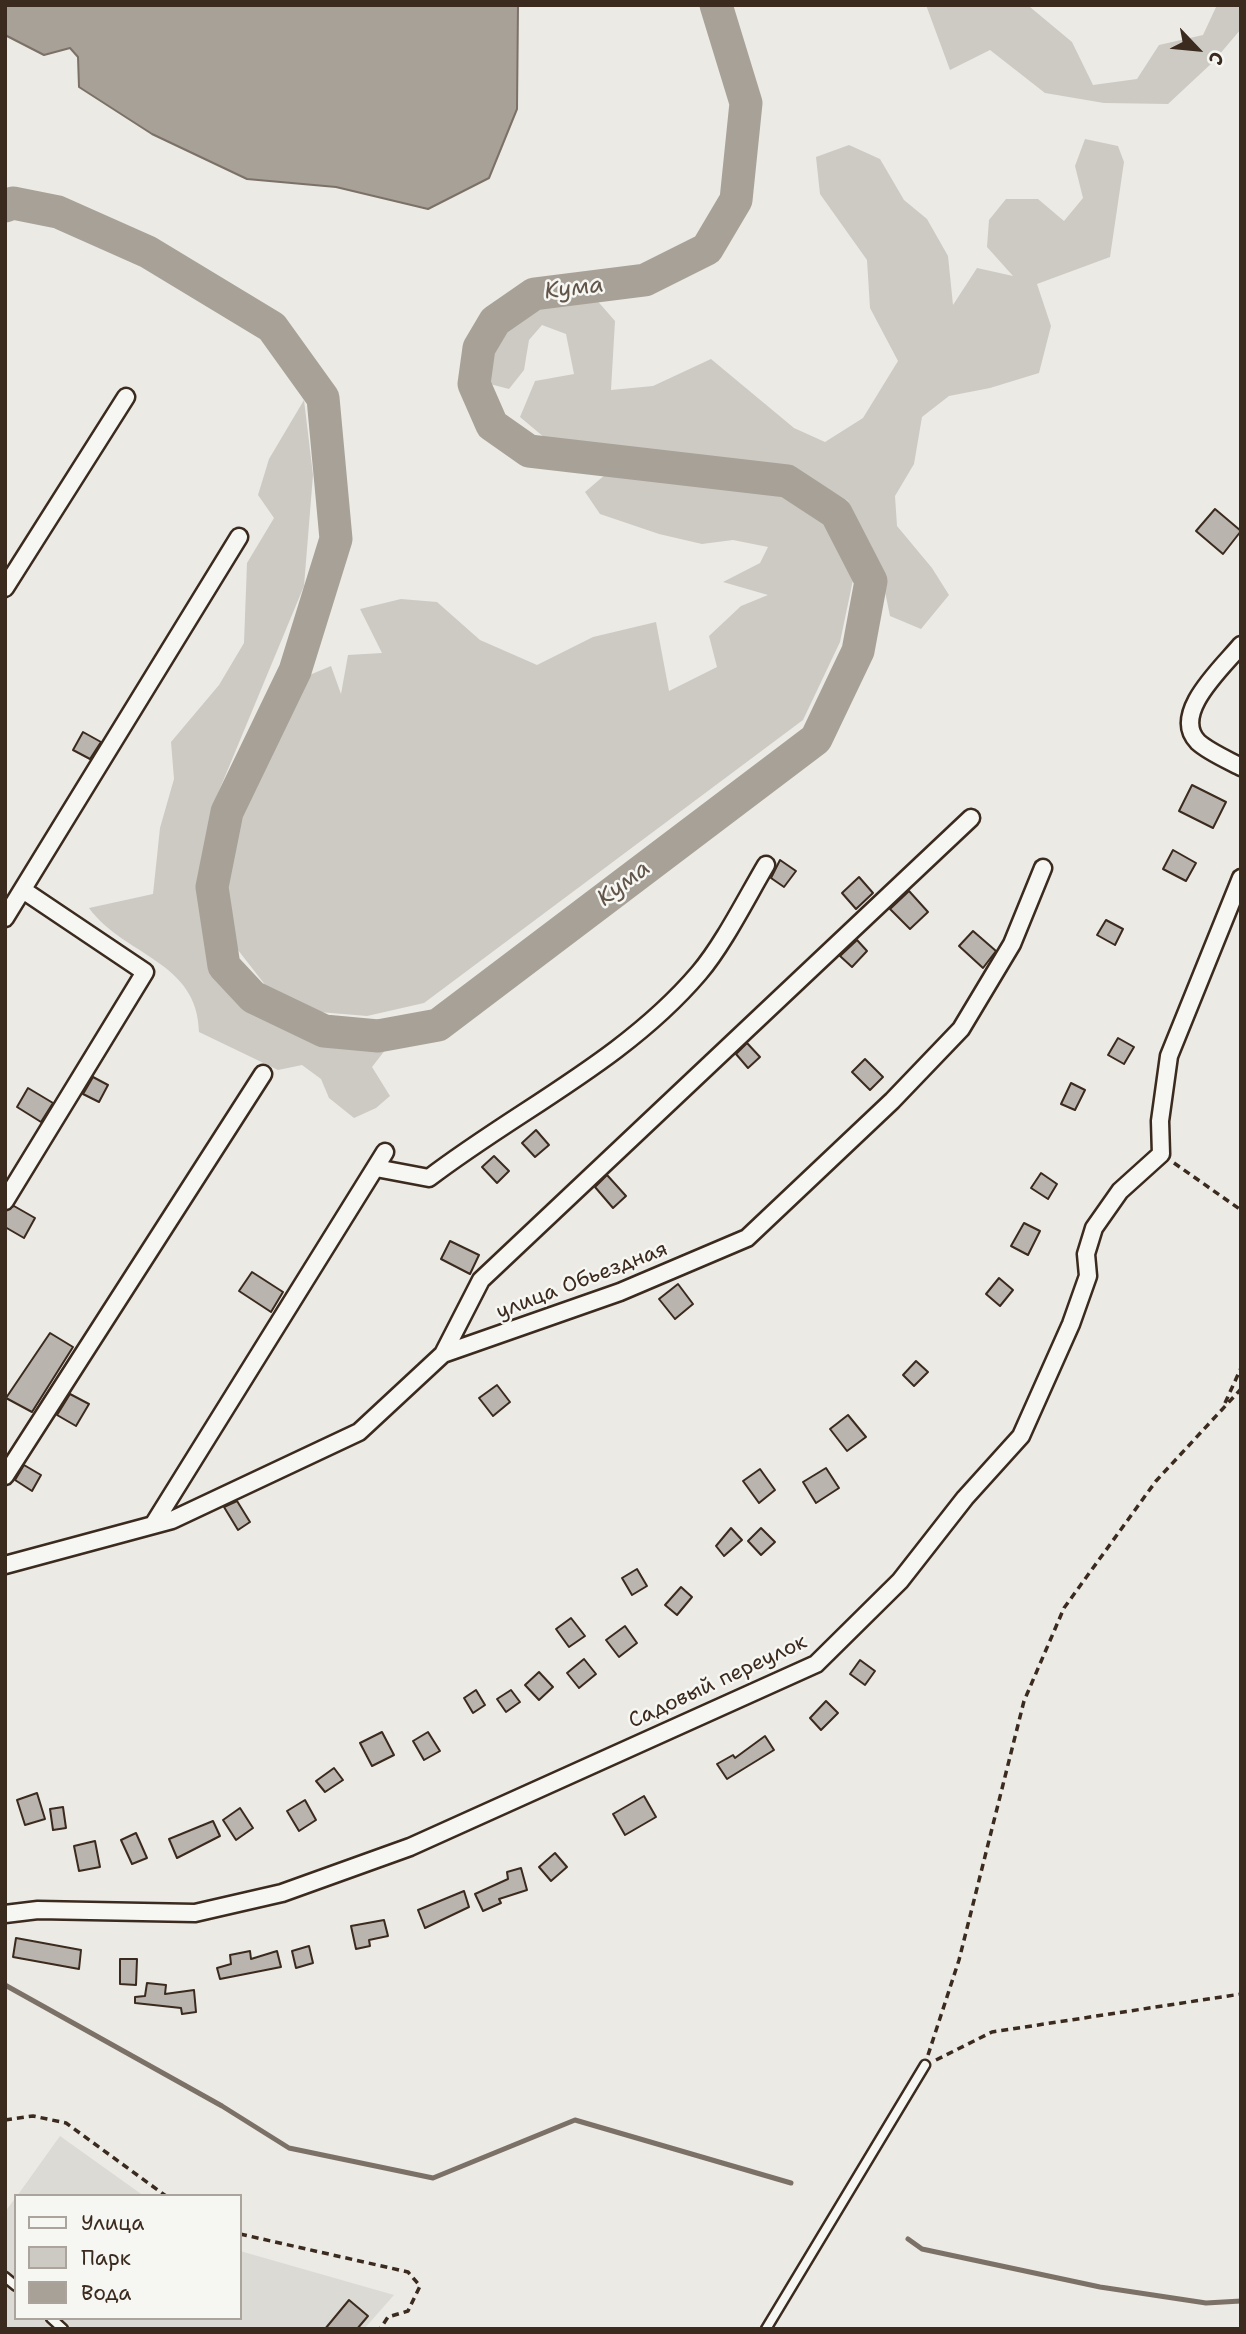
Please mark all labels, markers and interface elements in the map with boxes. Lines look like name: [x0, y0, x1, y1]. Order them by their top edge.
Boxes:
north arrow: [1162, 14, 1232, 84]
text: С: [1203, 48, 1230, 69]
water label: Кума: [543, 272, 605, 306]
water label: Кума: [592, 855, 656, 913]
street label: улица Обьездная: [493, 1237, 671, 1325]
street label: Садовый переулок: [625, 1630, 811, 1734]
legend: [14, 2194, 242, 2320]
text: Улица: [81, 2209, 144, 2237]
text: Парк: [81, 2244, 131, 2272]
text: Вода: [81, 2279, 131, 2307]

